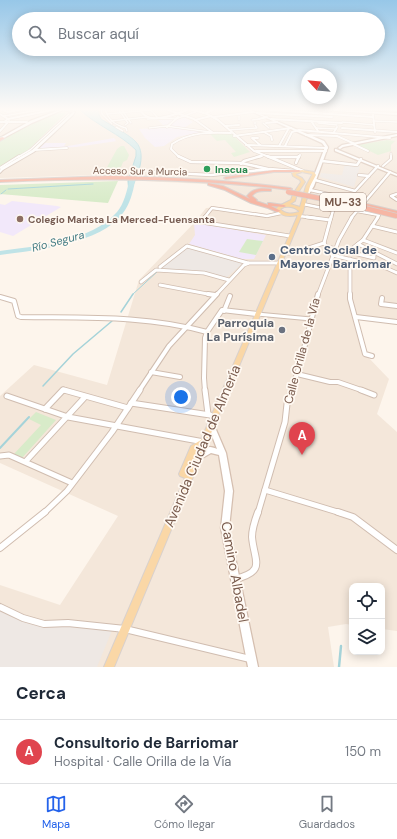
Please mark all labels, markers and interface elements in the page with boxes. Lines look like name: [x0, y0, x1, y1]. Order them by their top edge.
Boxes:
search box: [12, 12, 385, 56]
icon: search: [26, 23, 48, 45]
text: Buscar aquí: [58, 24, 139, 44]
north arrow: [301, 68, 337, 104]
place label: Inacua: [215, 163, 248, 176]
street label: Acceso Sur a Murcia: [93, 164, 187, 178]
marker: Inacua: [202, 164, 212, 174]
road number: MU-33: [320, 193, 366, 211]
place label: Colegio Marista La Merced-Fuensanta: [28, 213, 215, 226]
marker: Colegio Marista La Merced-Fuensanta: [15, 214, 25, 224]
water label: Río Segura: [30, 227, 86, 255]
place label: Centro Social de Mayores Barriomar: [280, 242, 391, 272]
marker: Centro Social de Mayores Barriomar: [267, 252, 277, 262]
street label: Calle Orilla de la Vía: [280, 296, 324, 406]
place label: Parroquia La Purísima: [207, 315, 274, 345]
marker: Parroquia La Purísima: [277, 325, 287, 335]
street label: Avenida Ciudad de Almería: [160, 362, 244, 530]
your location: [171, 387, 191, 407]
pin: A: [289, 422, 315, 455]
street label: Camino Albadel: [217, 520, 253, 624]
map controls: [349, 583, 385, 655]
button: locate: [349, 583, 385, 619]
button: layers: [349, 619, 385, 655]
text: Cerca: [16, 682, 66, 704]
text: Consultorio de Barriomar: [54, 733, 238, 753]
text: A: [24, 743, 34, 760]
text: 150 m: [345, 743, 381, 760]
text: Hospital · Calle Orilla de la Vía: [54, 753, 231, 770]
tab: Mapa: [42, 793, 70, 831]
tab: Cómo llegar: [154, 793, 215, 831]
tab: Guardados: [299, 793, 355, 831]

